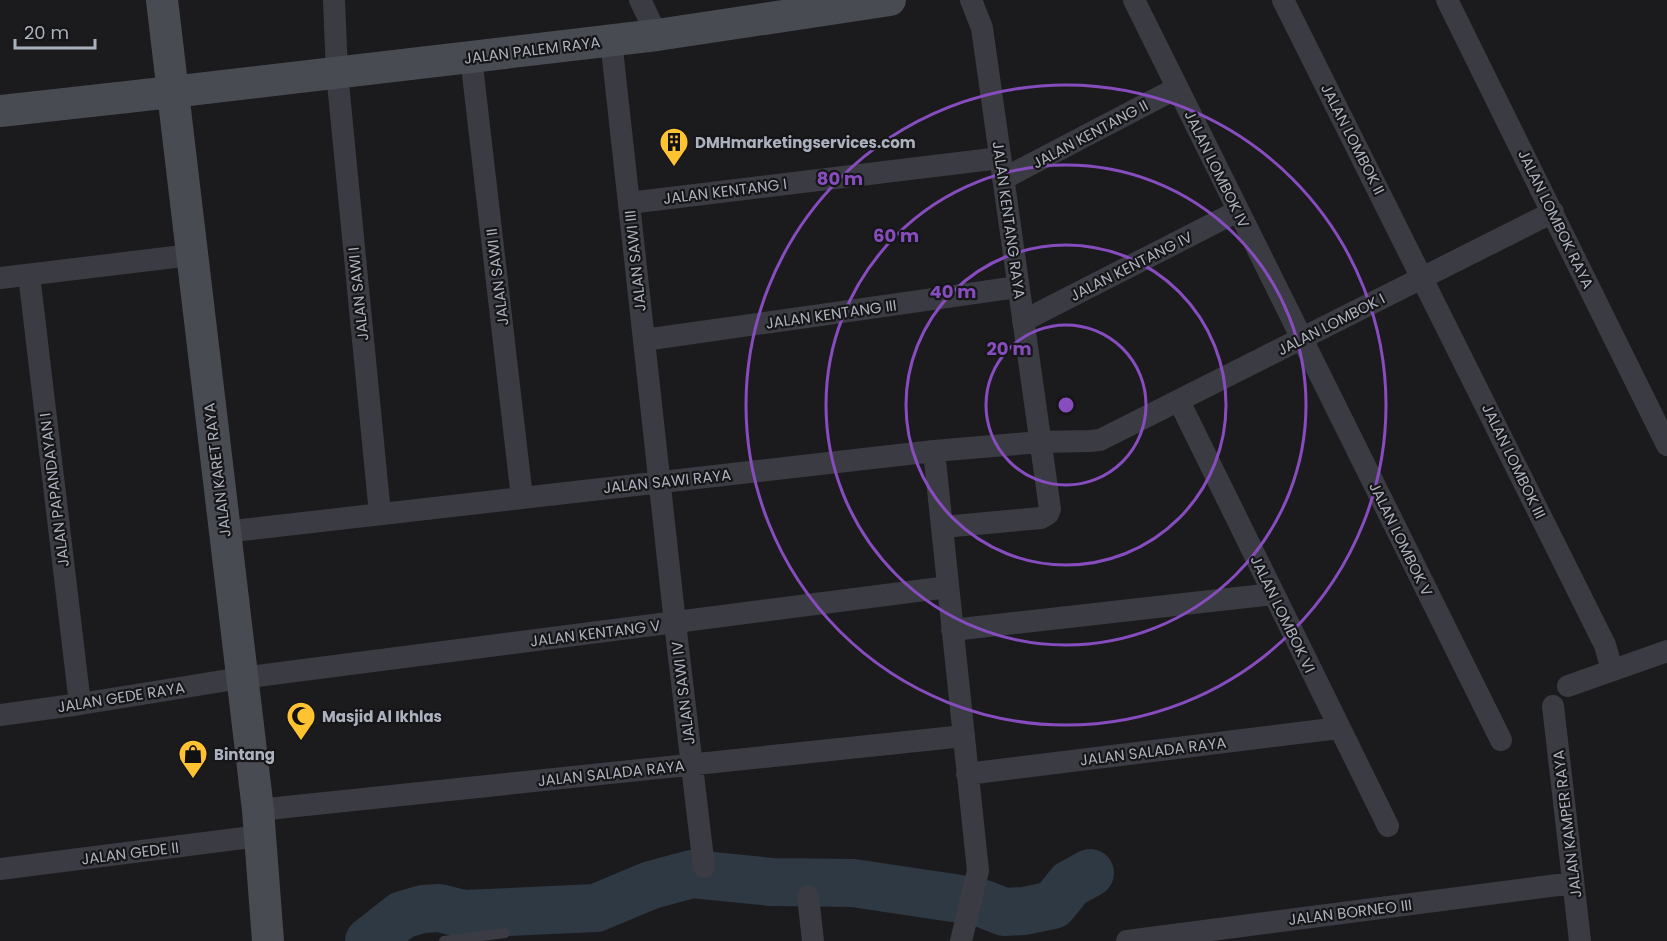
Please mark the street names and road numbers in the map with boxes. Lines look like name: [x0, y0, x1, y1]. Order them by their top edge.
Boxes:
street label: JALAN PALEM RAYA: [463, 31, 601, 69]
street label: JALAN LOMBOK II: [1316, 80, 1390, 198]
street label: JALAN KENTANG II: [1028, 95, 1152, 173]
street label: JALAN LOMBOK IV: [1179, 107, 1255, 231]
street label: JALAN KENTANG RAYA: [988, 140, 1030, 300]
street label: JALAN LOMBOK RAYA: [1513, 146, 1599, 292]
street label: JALAN KENTANG I: [662, 173, 788, 209]
street label: JALAN SAWI III: [619, 209, 651, 313]
street label: JALAN KENTANG IV: [1066, 226, 1196, 306]
street label: JALAN SAWI II: [481, 227, 513, 327]
street label: JALAN SAWI I: [343, 246, 373, 342]
street label: JALAN LOMBOK I: [1274, 288, 1388, 360]
street label: JALAN KENTANG III: [764, 294, 898, 334]
street label: JALAN LOMBOK III: [1477, 400, 1551, 522]
street label: JALAN KARET RAYA: [198, 402, 236, 538]
street label: JALAN PAPANDAYAN I: [34, 412, 74, 568]
street label: JALAN SAWI RAYA: [602, 464, 732, 498]
street label: JALAN LOMBOK V: [1364, 478, 1438, 600]
street label: JALAN LOMBOK VI: [1245, 552, 1321, 676]
street label: JALAN KENTANG V: [529, 615, 661, 651]
street label: JALAN SAWI IV: [666, 640, 700, 746]
street label: JALAN GEDE RAYA: [56, 677, 186, 717]
street label: JALAN SALADA RAYA: [1079, 732, 1227, 770]
street label: JALAN KAMPER RAYA: [1548, 749, 1586, 899]
street label: JALAN SALADA RAYA: [537, 755, 685, 791]
street label: JALAN GEDE II: [80, 837, 180, 869]
street label: JALAN BORNEO III: [1287, 894, 1413, 930]

